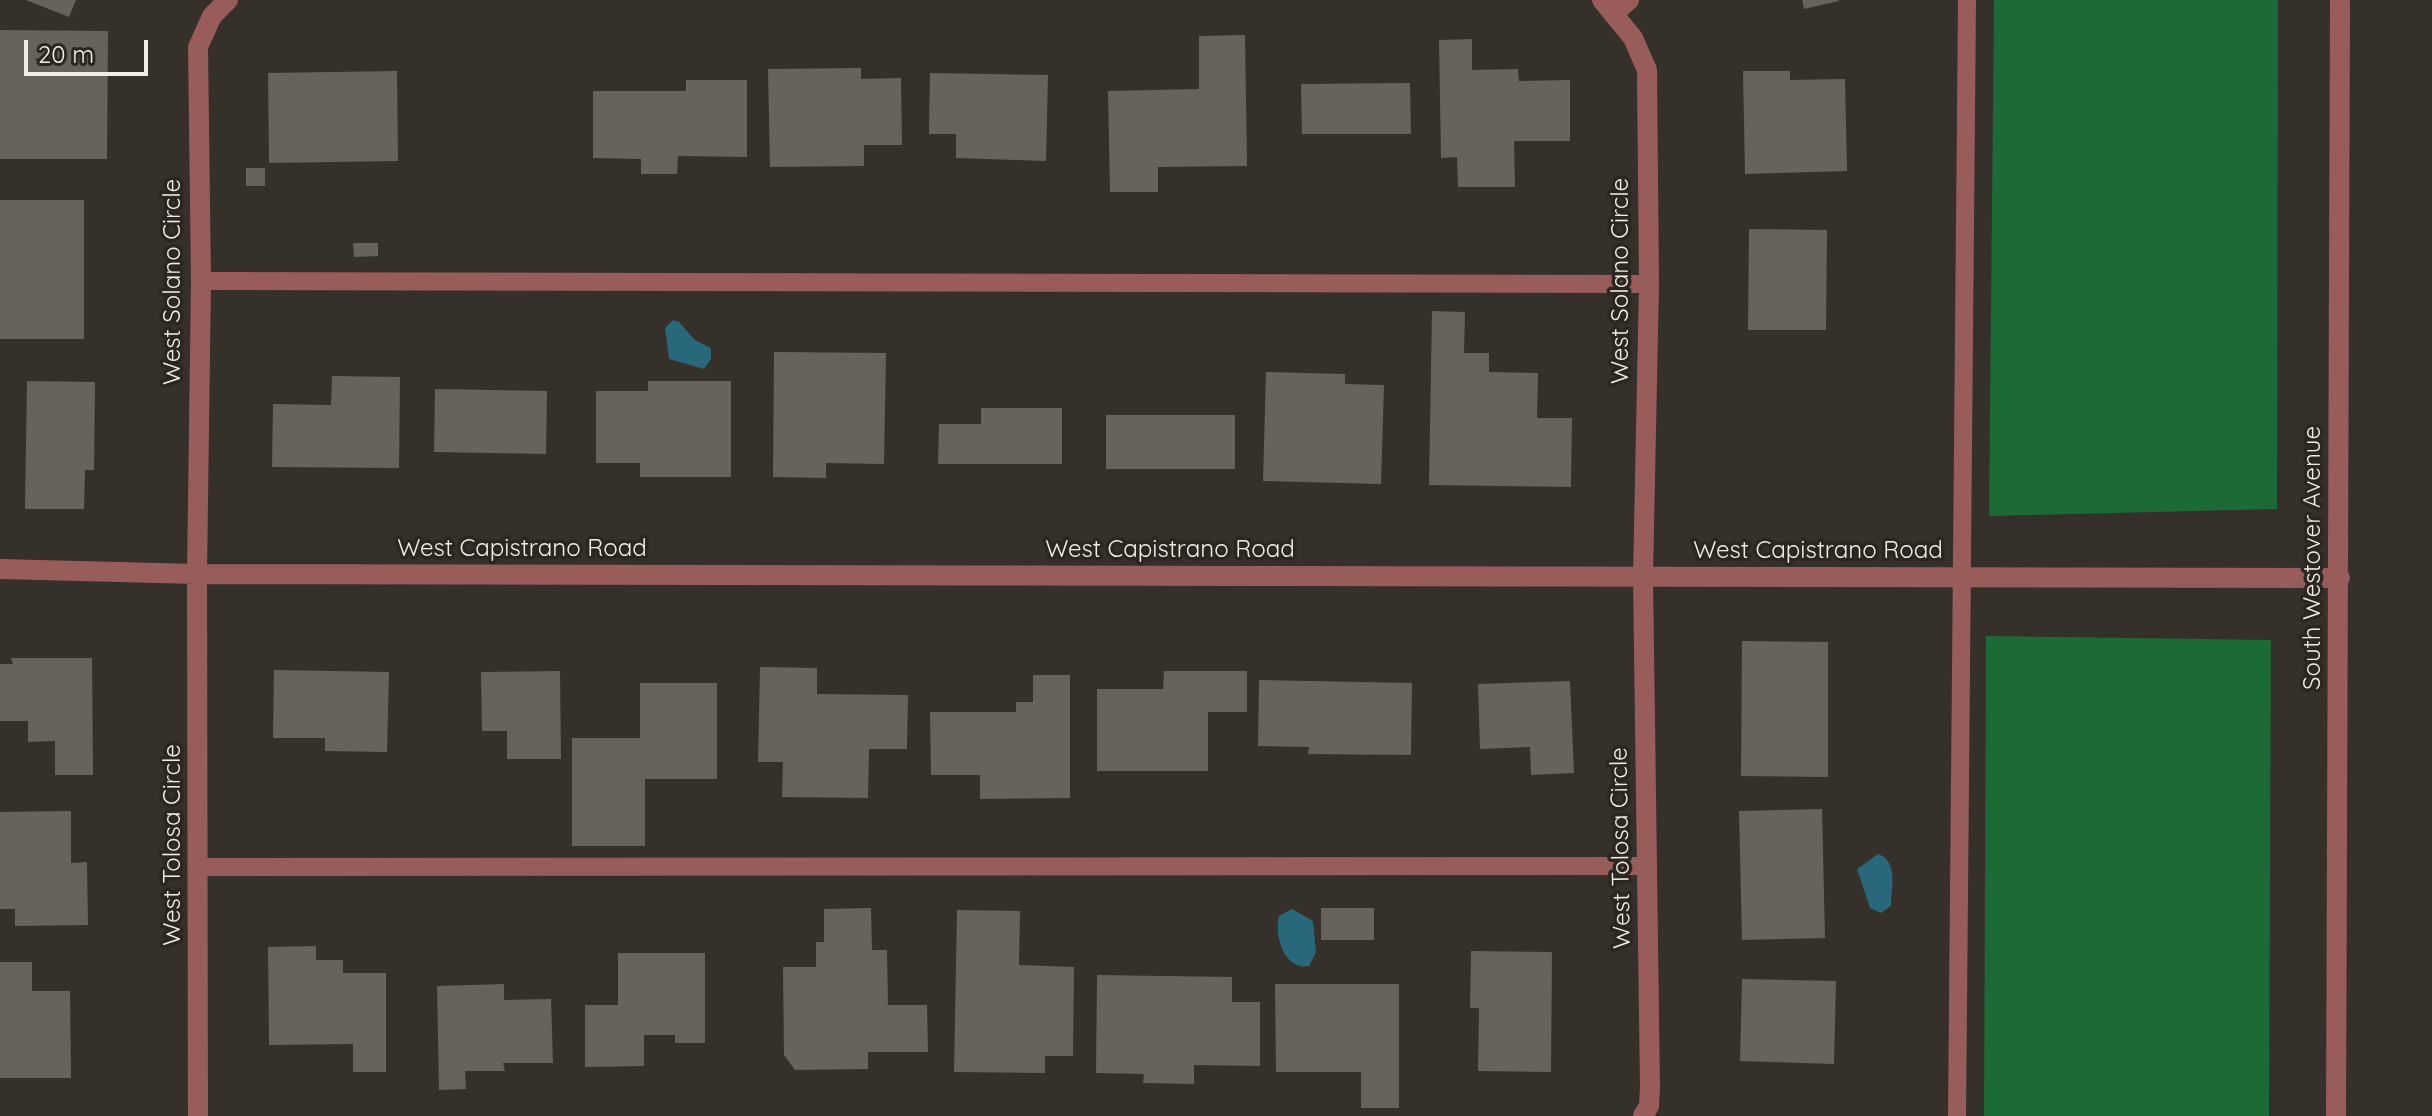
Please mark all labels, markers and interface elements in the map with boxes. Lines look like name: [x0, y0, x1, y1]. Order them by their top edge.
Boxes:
scale bar: [28, 24, 152, 74]
text: 20 m: [38, 39, 94, 69]
street label: West Solano Circle: [1607, 178, 1635, 384]
street label: West Solano Circle: [159, 179, 187, 385]
street label: South Westover Avenue: [2299, 426, 2327, 690]
street label: West Capistrano Road: [397, 535, 647, 563]
street label: West Capistrano Road: [1045, 536, 1295, 564]
street label: West Capistrano Road: [1693, 537, 1943, 565]
street label: West Tolosa Circle: [159, 744, 187, 946]
street label: West Tolosa Circle: [1605, 747, 1637, 949]

